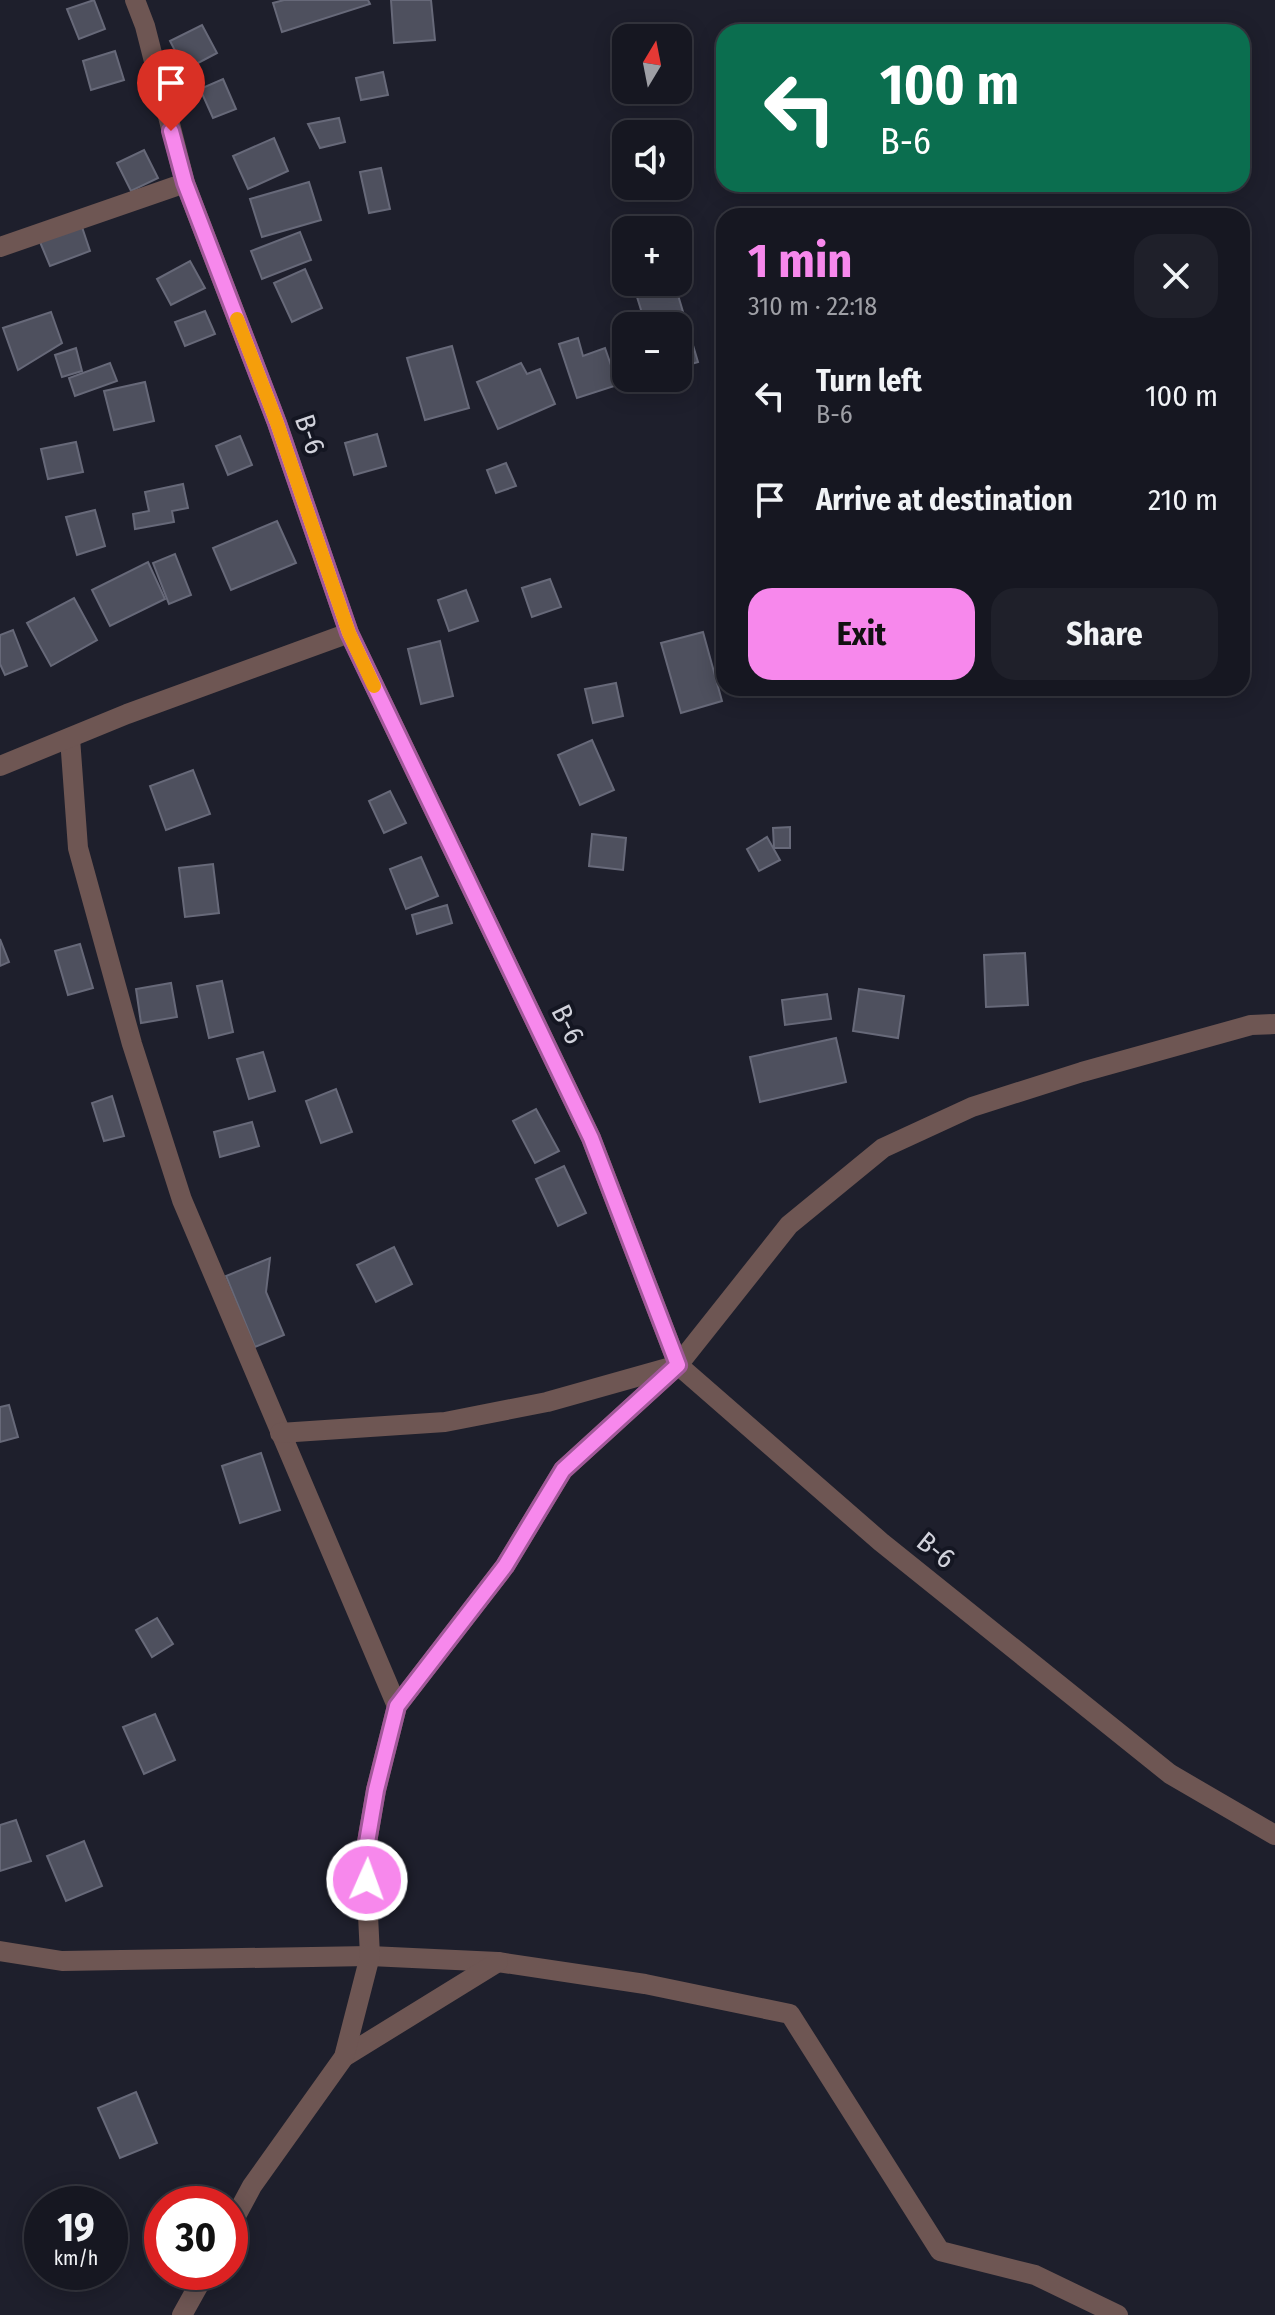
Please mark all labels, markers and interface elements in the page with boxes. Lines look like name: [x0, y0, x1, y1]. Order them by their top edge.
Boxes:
north arrow: [612, 24, 692, 104]
map controls: [612, 24, 692, 392]
pin: [137, 49, 205, 131]
text: 100 m: [880, 52, 1019, 119]
icon: left: [748, 56, 852, 160]
icon: arrive: [149, 61, 193, 105]
button: sound: [612, 120, 692, 200]
text: B-6: [880, 120, 931, 164]
button: +: [612, 216, 692, 296]
text: 1 min: [748, 232, 853, 290]
button: close: [1134, 234, 1218, 318]
text: 310 m · 22:18: [748, 291, 877, 322]
button: −: [612, 312, 692, 392]
text: Turn left: [816, 363, 922, 399]
icon: left: [748, 374, 792, 418]
text: 100 m: [1145, 378, 1218, 414]
text: B-6: [816, 399, 853, 430]
street label: B-6: [288, 410, 332, 458]
icon: arrive: [748, 478, 792, 522]
text: Arrive at destination: [816, 482, 1073, 518]
text: 210 m: [1148, 482, 1218, 518]
button: Exit: [748, 588, 975, 680]
button: Share: [991, 588, 1218, 680]
street label: B-6: [545, 999, 591, 1049]
street label: B-6: [910, 1525, 962, 1575]
position arrow: [325, 1838, 409, 1922]
speed limit sign: 30: [144, 2186, 248, 2290]
text: 19: [57, 2204, 95, 2252]
text: km/h: [54, 2246, 98, 2270]

